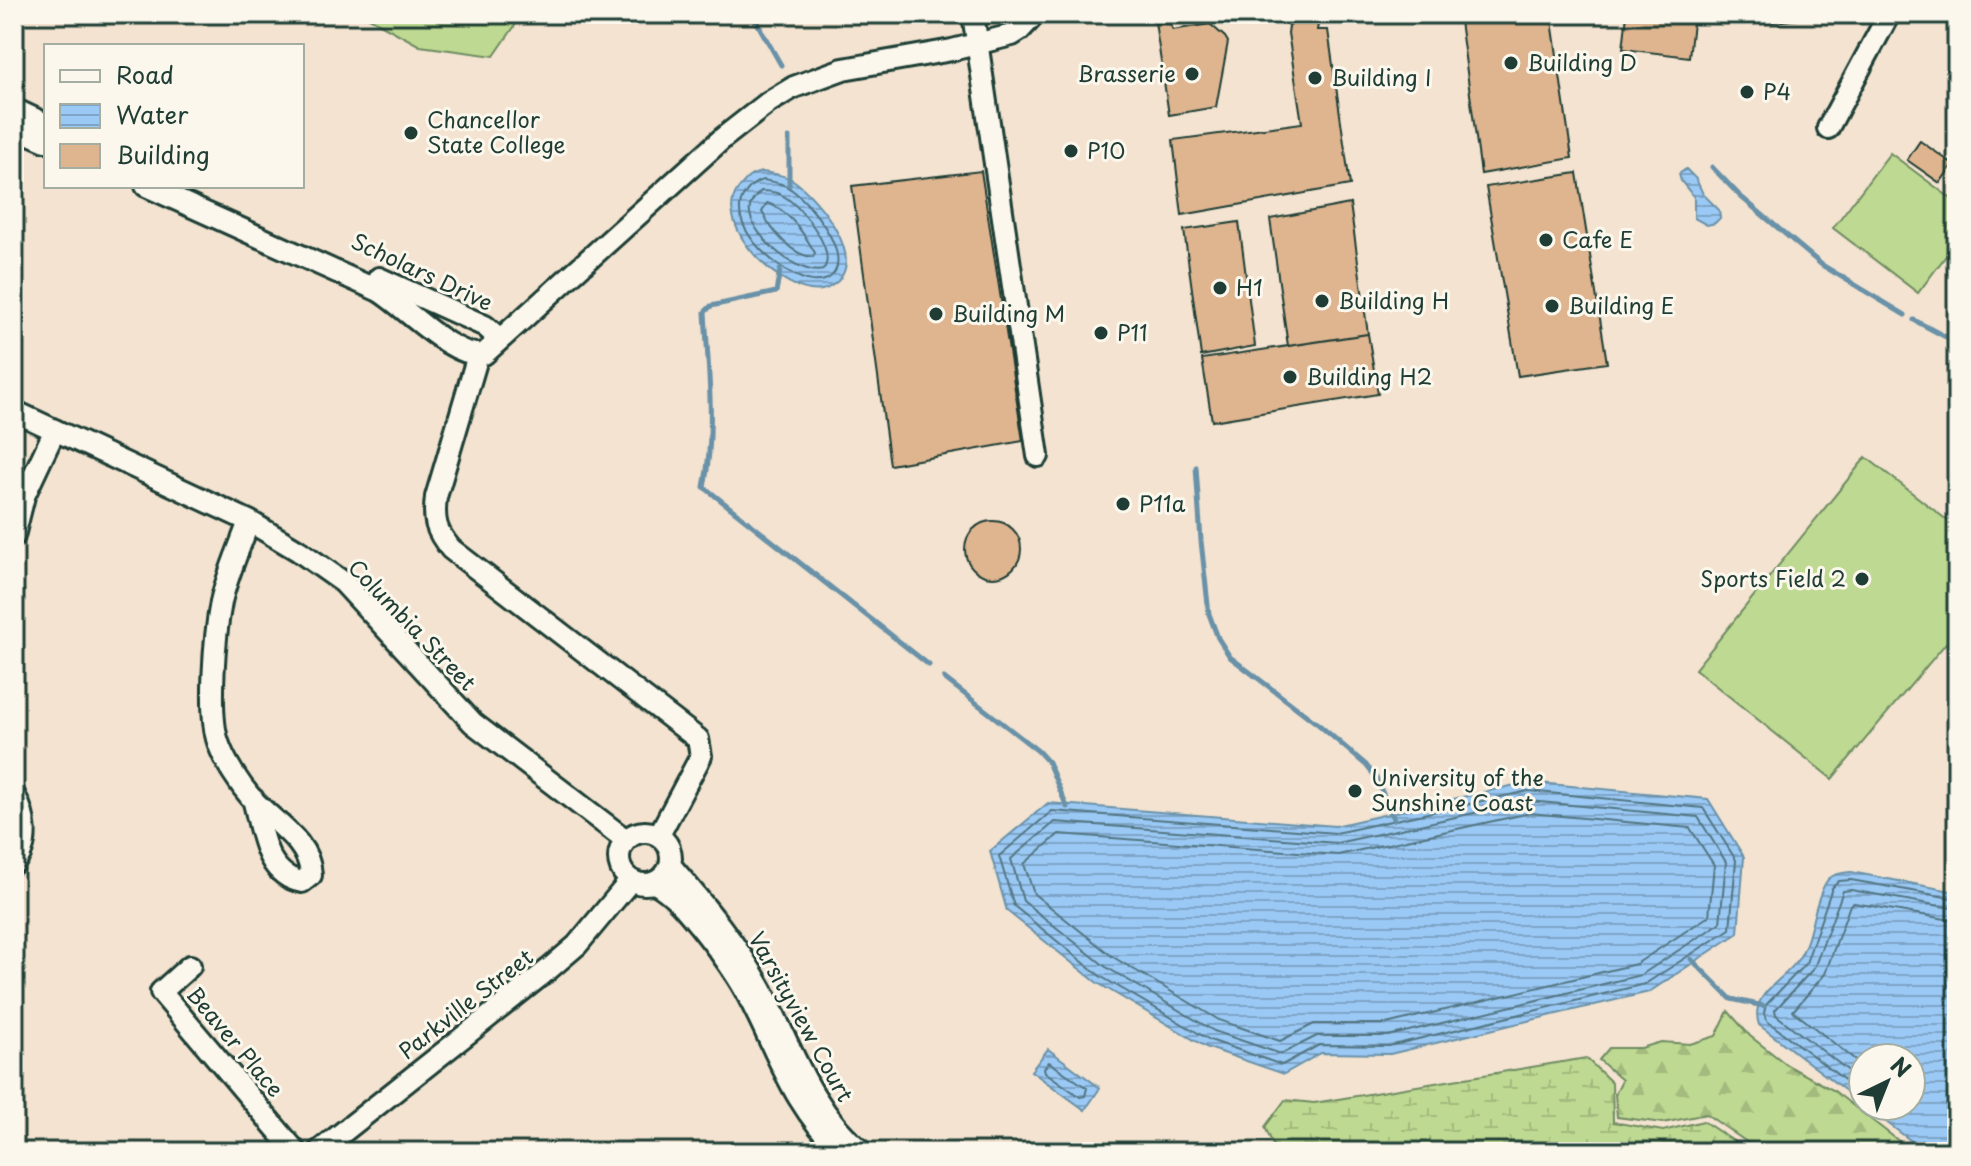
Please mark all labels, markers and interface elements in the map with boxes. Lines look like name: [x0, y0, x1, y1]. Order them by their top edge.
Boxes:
legend: [44, 44, 304, 188]
place label: Building D: [1527, 45, 1637, 78]
marker: Building D: [1502, 54, 1520, 72]
text: Road: [116, 56, 174, 92]
place label: Brasserie: [1077, 56, 1176, 89]
place label: Building I: [1331, 60, 1432, 93]
marker: Brasserie: [1183, 65, 1201, 83]
marker: Building I: [1306, 69, 1324, 87]
place label: P4: [1763, 74, 1791, 107]
marker: P4: [1738, 83, 1756, 101]
text: Water: [116, 96, 189, 132]
place label: Chancellor State College: [427, 102, 566, 160]
marker: Chancellor State College: [402, 124, 420, 142]
place label: P10: [1087, 133, 1125, 166]
text: Building: [116, 136, 210, 172]
marker: P10: [1062, 142, 1080, 160]
place label: Cafe E: [1562, 222, 1633, 255]
street label: Scholars Drive: [346, 223, 499, 318]
marker: Cafe E: [1537, 231, 1555, 249]
place label: H1: [1236, 270, 1263, 303]
marker: H1: [1211, 279, 1229, 297]
place label: Building H: [1338, 283, 1449, 316]
place label: Building E: [1568, 288, 1674, 321]
marker: Building H: [1313, 292, 1331, 310]
place label: Building M: [952, 296, 1065, 329]
marker: Building E: [1543, 297, 1561, 315]
marker: Building M: [927, 305, 945, 323]
place label: P11: [1117, 315, 1147, 348]
marker: P11: [1092, 324, 1110, 342]
place label: Building H2: [1306, 359, 1432, 392]
marker: Building H2: [1281, 368, 1299, 386]
place label: P11a: [1139, 486, 1186, 519]
marker: P11a: [1114, 495, 1132, 513]
street label: Columbia Street: [342, 551, 485, 697]
place label: Sports Field 2: [1700, 561, 1846, 594]
marker: Sports Field 2: [1853, 570, 1871, 588]
place label: University of the Sunshine Coast: [1371, 760, 1544, 818]
marker: University of the Sunshine Coast: [1346, 782, 1364, 800]
street label: Varsityview Court: [742, 925, 863, 1107]
street label: Parkville Street: [391, 940, 539, 1066]
street label: Beaver Place: [180, 979, 292, 1104]
north arrow: [1847, 1042, 1927, 1122]
text: N: [1884, 1048, 1919, 1084]

